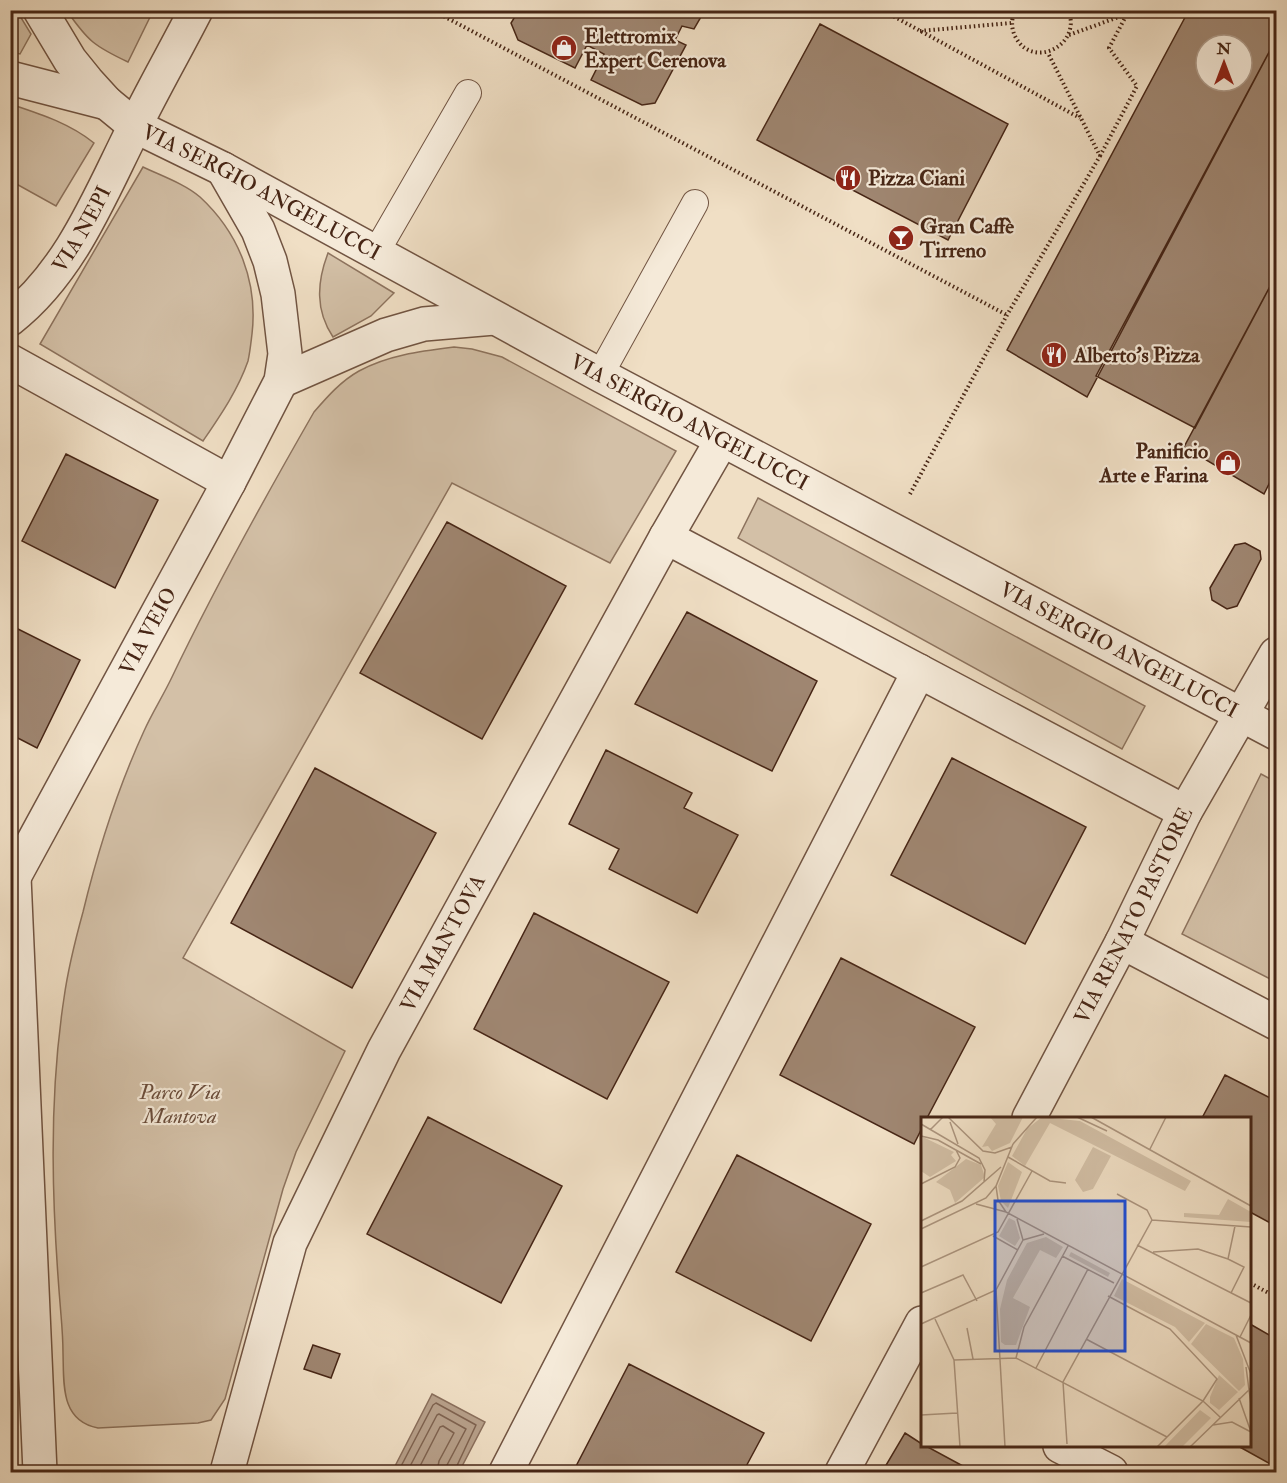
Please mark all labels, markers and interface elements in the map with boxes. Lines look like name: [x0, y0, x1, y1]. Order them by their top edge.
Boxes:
place label: Elettromix Expert Cerenova: [584, 23, 727, 74]
shop icon: Elettromix Expert Cerenova: [549, 33, 579, 63]
north arrow: [1194, 33, 1254, 93]
text: N: [1216, 39, 1232, 59]
street label: VIA SERGIO ANGELUCCI: [138, 118, 386, 266]
restaurant icon: Pizza Ciani: [833, 163, 863, 193]
place label: Pizza Ciani: [868, 165, 965, 192]
street label: VIA NEPI: [46, 181, 117, 278]
place label: Gran Caffè Tirreno: [919, 213, 1014, 264]
bar icon: Gran Caffè Tirreno: [886, 223, 916, 253]
restaurant icon: Alberto's Pizza: [1039, 340, 1069, 370]
place label: Alberto's Pizza: [1073, 342, 1201, 369]
street label: VIA SERGIO ANGELUCCI: [565, 348, 813, 497]
place label: Panificio Arte e Farina: [1099, 438, 1209, 489]
shop icon: Panificio Arte e Farina: [1213, 448, 1243, 478]
street label: VIA SERGIO ANGELUCCI: [995, 576, 1243, 724]
street label: VIA VEIO: [113, 582, 183, 680]
street label: VIA RENATO PASTORE: [1068, 803, 1199, 1028]
street label: VIA MANTOVA: [394, 870, 491, 1017]
park label: Parco Via Mantova: [138, 1079, 221, 1130]
inset map: [921, 1117, 1251, 1447]

